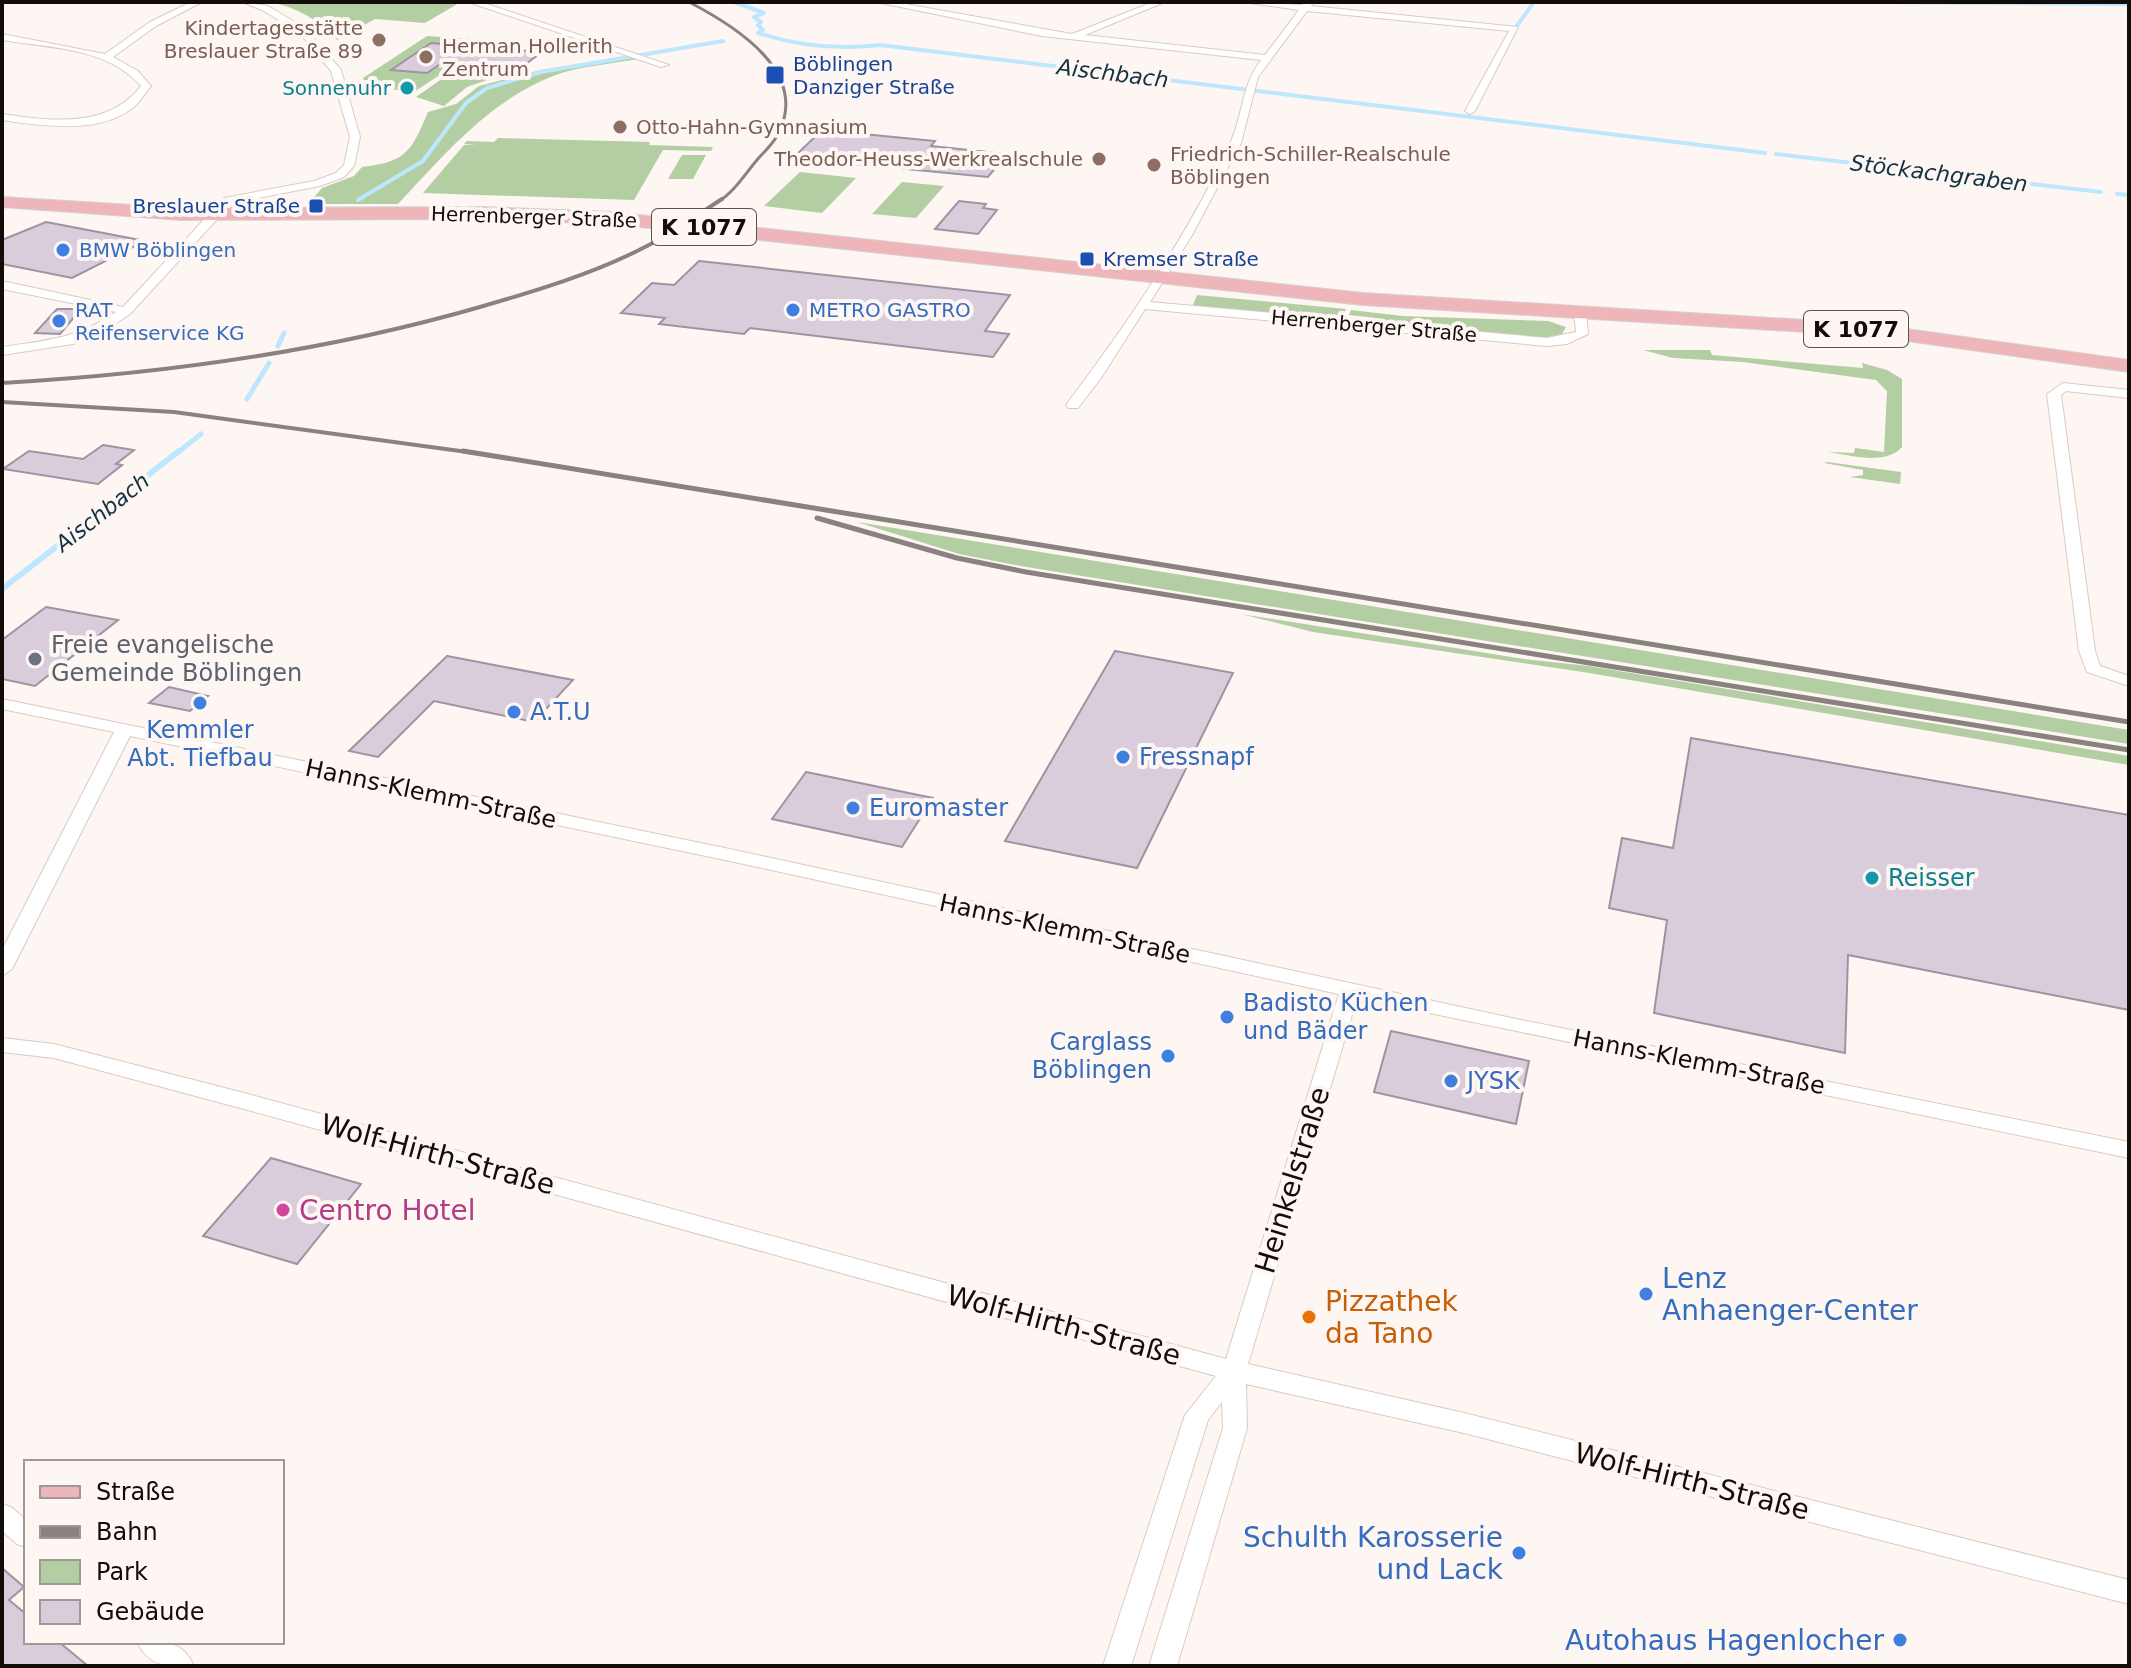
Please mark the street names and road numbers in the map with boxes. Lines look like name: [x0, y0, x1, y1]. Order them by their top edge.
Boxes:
street label: Herrenberger Straße: [430, 201, 638, 233]
road number: K 1077: [652, 209, 756, 245]
street label: Herrenberger Straße: [1270, 305, 1478, 347]
road number: K 1077: [1804, 311, 1908, 347]
street label: Hanns-Klemm-Straße: [303, 754, 559, 834]
street label: Hanns-Klemm-Straße: [937, 889, 1193, 969]
street label: Hanns-Klemm-Straße: [1571, 1024, 1827, 1100]
street label: Heinkelstraße: [1248, 1083, 1336, 1277]
street label: Wolf-Hirth-Straße: [317, 1107, 558, 1202]
street label: Wolf-Hirth-Straße: [943, 1278, 1184, 1373]
street label: Wolf-Hirth-Straße: [1571, 1436, 1813, 1527]

